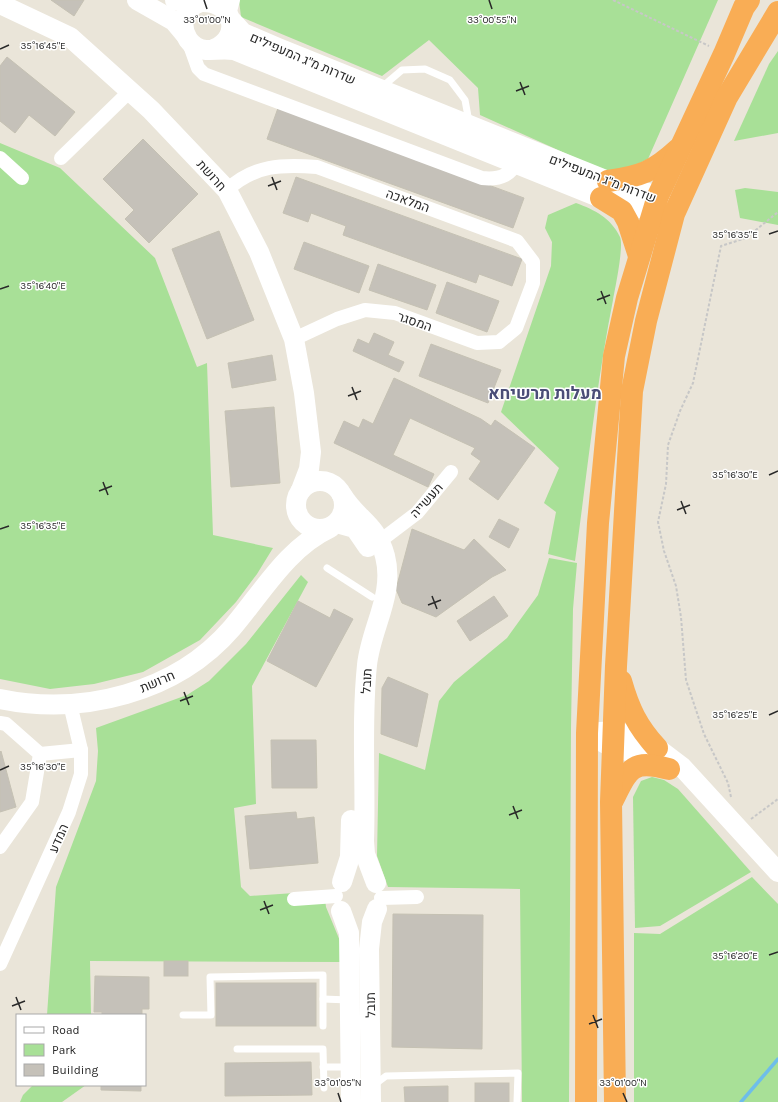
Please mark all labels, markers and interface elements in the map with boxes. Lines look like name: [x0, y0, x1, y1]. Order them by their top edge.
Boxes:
text: 33°01'00"N: [183, 14, 231, 26]
text: 33°00'55"N: [467, 14, 517, 26]
street label: שדרות מ"ג המעפילים: [248, 29, 358, 87]
text: 35°16'45"E: [20, 40, 66, 52]
street label: שדרות מ"ג המעפילים: [547, 151, 658, 206]
street label: חרושת: [194, 157, 229, 194]
street label: המלאכה: [384, 186, 432, 215]
text: 35°16'35"E: [712, 229, 758, 241]
text: 35°16'40"E: [20, 280, 66, 292]
street label: המסגר: [396, 309, 434, 334]
district label: מעלות תרשיחא: [488, 383, 602, 403]
text: 35°16'30"E: [712, 469, 758, 481]
street label: תעשייה: [407, 480, 446, 521]
text: 35°16'35"E: [20, 520, 66, 532]
street label: חרושת: [137, 667, 177, 696]
street label: תובל: [358, 668, 375, 694]
text: 35°16'25"E: [712, 709, 758, 721]
text: 35°16'30"E: [20, 761, 66, 773]
street label: המדע: [45, 821, 71, 855]
text: 35°16'20"E: [712, 950, 758, 962]
street label: תובל: [363, 992, 378, 1018]
legend: [16, 1014, 146, 1086]
text: Road: [52, 1023, 80, 1037]
text: Park: [52, 1043, 77, 1057]
text: Building: [52, 1063, 99, 1077]
text: 33°01'05"N: [314, 1077, 362, 1089]
text: 33°01'00"N: [599, 1077, 647, 1089]

